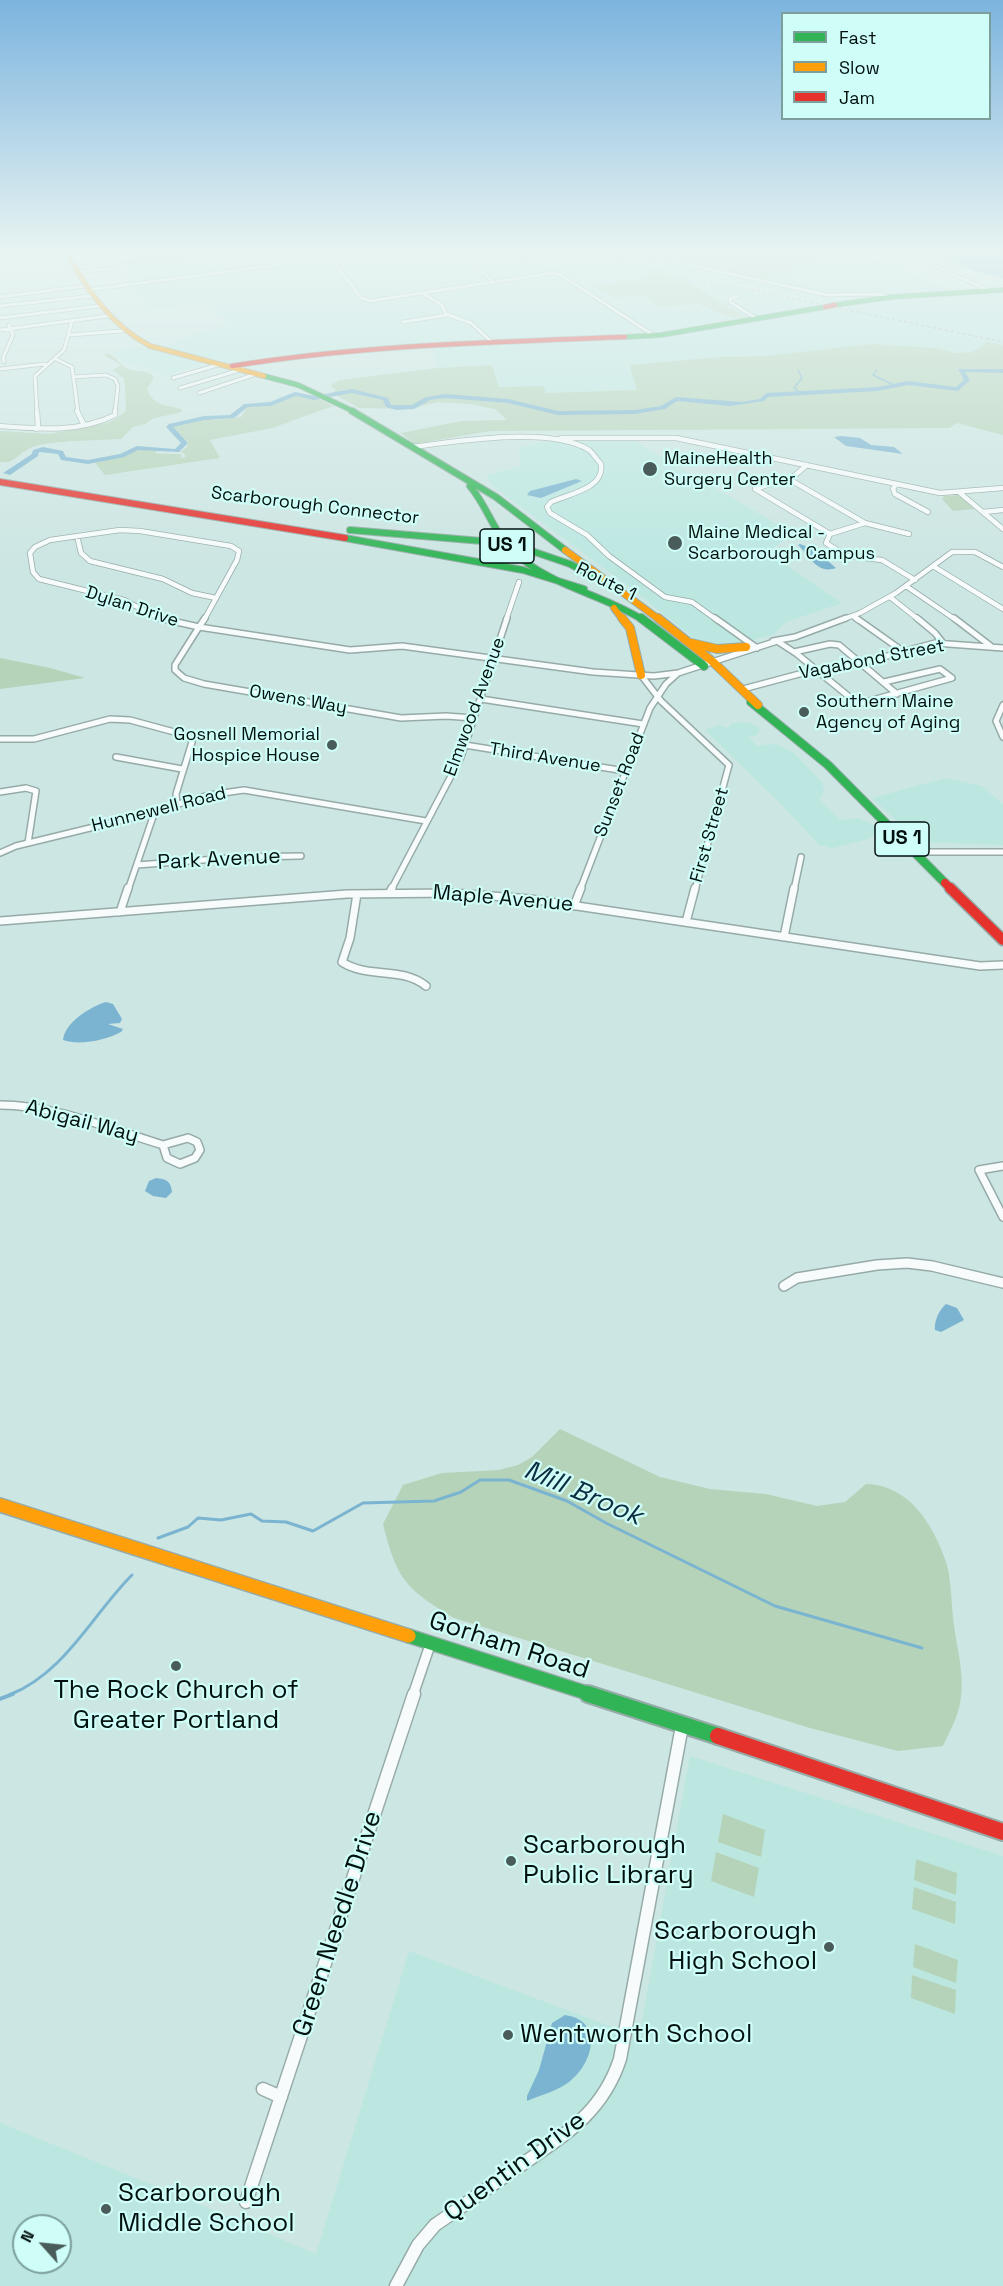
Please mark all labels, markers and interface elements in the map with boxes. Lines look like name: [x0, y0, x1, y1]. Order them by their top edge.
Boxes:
legend: [781, 12, 991, 120]
text: Fast: [839, 26, 876, 49]
text: Slow: [839, 56, 880, 79]
text: Jam: [839, 86, 875, 109]
place label: MaineHealth Surgery Center: [664, 448, 796, 490]
marker: MaineHealth Surgery Center: [641, 460, 659, 478]
street label: Scarborough Connector: [210, 483, 420, 529]
place label: Maine Medical - Scarborough Campus: [688, 522, 875, 564]
road number: US 1: [480, 529, 534, 563]
marker: Maine Medical - Scarborough Campus: [666, 534, 684, 552]
street label: Route 1: [572, 558, 640, 606]
street label: Dylan Drive: [83, 582, 181, 632]
street label: Elmwood Avenue: [440, 635, 510, 779]
street label: Vagabond Street: [798, 635, 946, 685]
street label: Owens Way: [247, 681, 349, 719]
place label: Southern Maine Agency of Aging: [816, 691, 960, 734]
marker: Southern Maine Agency of Aging: [797, 705, 811, 719]
place label: Gosnell Memorial Hospice House: [174, 724, 320, 766]
street label: Sunset Road: [590, 730, 650, 840]
marker: Gosnell Memorial Hospice House: [325, 738, 339, 752]
street label: Third Avenue: [488, 739, 602, 777]
street label: Hunnewell Road: [89, 783, 229, 837]
street label: First Street: [686, 785, 734, 885]
road number: US 1: [875, 822, 929, 856]
street label: Park Avenue: [157, 844, 281, 876]
street label: Maple Avenue: [432, 880, 574, 918]
street label: Abigail Way: [23, 1095, 141, 1149]
water label: Mill Brook: [519, 1455, 647, 1533]
street label: Gorham Road: [425, 1605, 593, 1687]
marker: The Rock Church of Greater Portland: [169, 1659, 183, 1673]
place label: The Rock Church of Greater Portland: [54, 1675, 298, 1736]
street label: Green Needle Drive: [287, 1807, 389, 2041]
place label: Scarborough Public Library: [523, 1830, 694, 1892]
marker: Scarborough Public Library: [504, 1854, 518, 1868]
place label: Scarborough High School: [654, 1916, 817, 1978]
marker: Scarborough High School: [822, 1940, 836, 1954]
place label: Wentworth School: [520, 2019, 752, 2051]
marker: Wentworth School: [501, 2028, 515, 2042]
street label: Quentin Drive: [438, 2105, 592, 2229]
place label: Scarborough Middle School: [118, 2178, 295, 2240]
marker: Scarborough Middle School: [99, 2202, 113, 2216]
north arrow: [12, 2214, 72, 2274]
text: N: [16, 2227, 39, 2246]

